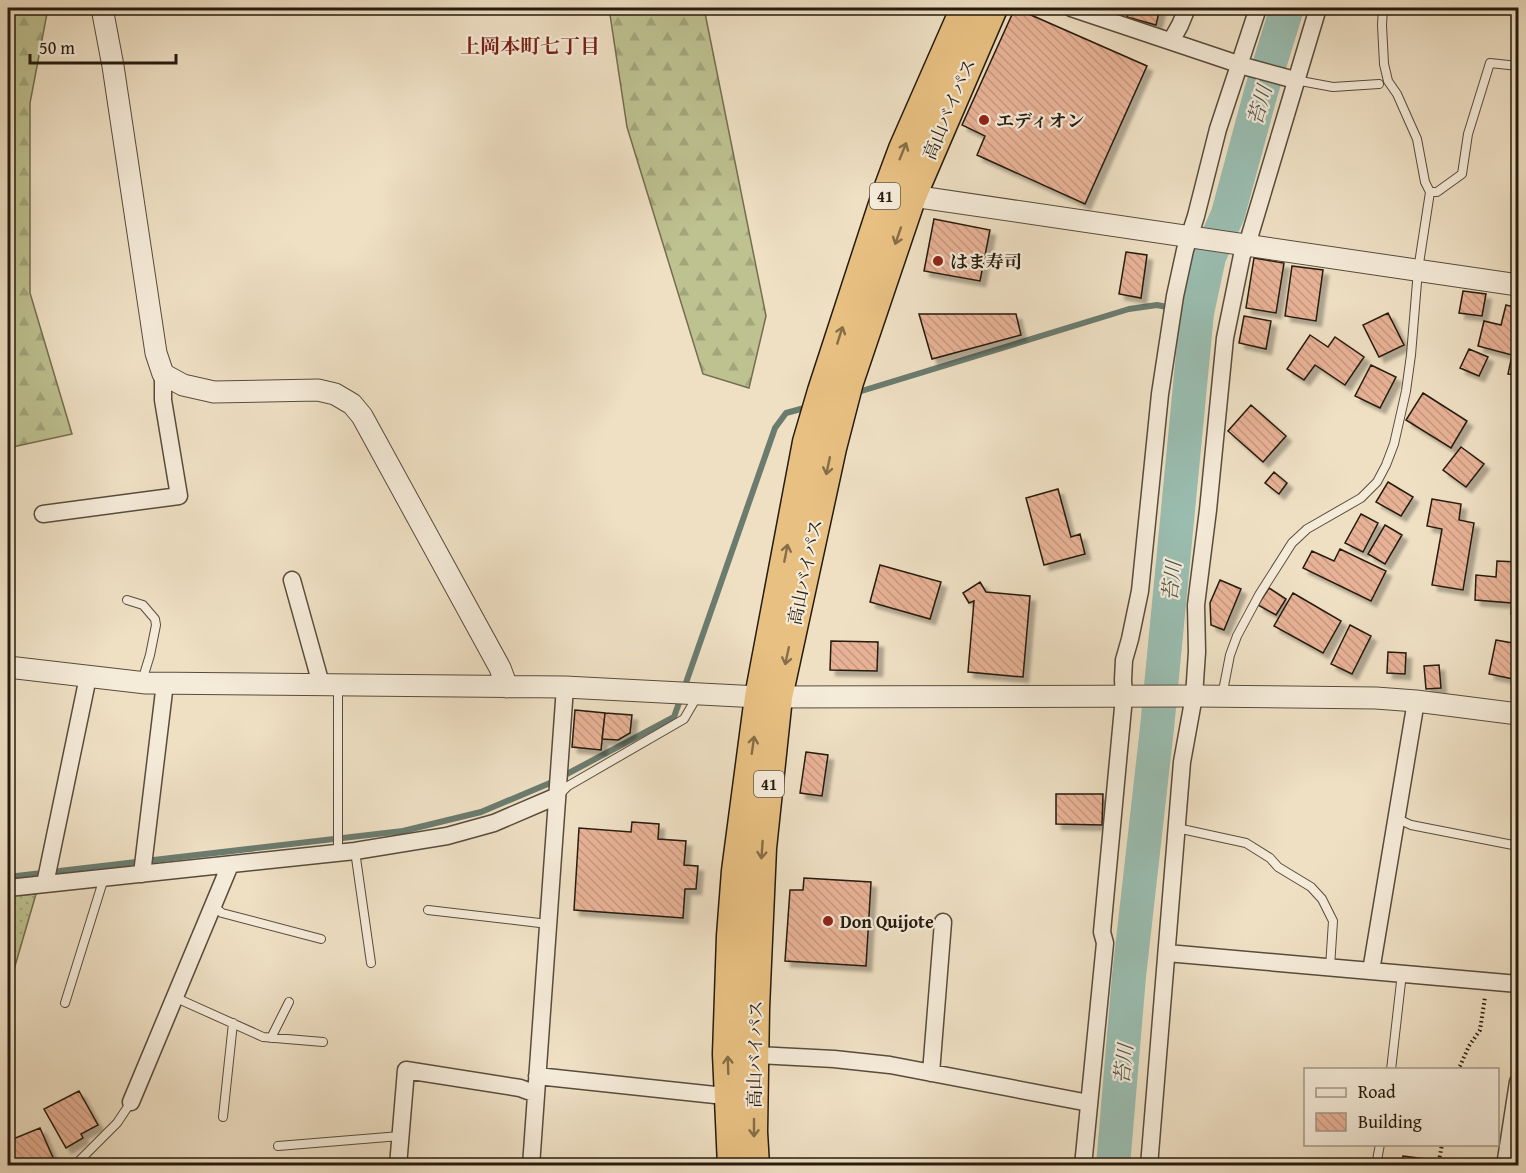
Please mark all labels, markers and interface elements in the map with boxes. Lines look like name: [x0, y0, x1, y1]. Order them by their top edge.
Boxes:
scale bar: [30, 27, 176, 65]
district label: 上岡本町七丁目: [460, 31, 600, 60]
text: 50 m: [39, 34, 75, 61]
street label: 高山バイパス: [916, 54, 982, 164]
water label: 苔川: [1240, 80, 1279, 128]
place label: エディオン: [996, 107, 1085, 134]
marker: エディオン: [977, 113, 991, 127]
one-way arrow: [898, 142, 909, 161]
road number: 41: [870, 183, 900, 209]
one-way arrow: [892, 226, 903, 245]
place label: はま寿司: [950, 248, 1022, 275]
marker: はま寿司: [931, 254, 945, 268]
one-way arrow: [835, 326, 846, 345]
one-way arrow: [822, 456, 834, 475]
street label: 高山バイパス: [781, 517, 829, 627]
one-way arrow: [781, 544, 792, 564]
water label: 苔川: [1154, 558, 1188, 602]
one-way arrow: [781, 646, 792, 666]
one-way arrow: [747, 736, 758, 756]
road number: 41: [754, 771, 784, 797]
one-way arrow: [756, 839, 767, 859]
place label: Don Quijote: [840, 908, 934, 935]
marker: Don Quijote: [821, 914, 835, 928]
street label: 高山バイパス: [741, 1000, 769, 1108]
water label: 苔川: [1106, 1041, 1140, 1085]
one-way arrow: [722, 1056, 733, 1076]
legend: [1304, 1068, 1499, 1146]
text: Road: [1358, 1078, 1396, 1105]
text: Building: [1358, 1108, 1422, 1135]
one-way arrow: [748, 1118, 760, 1138]

